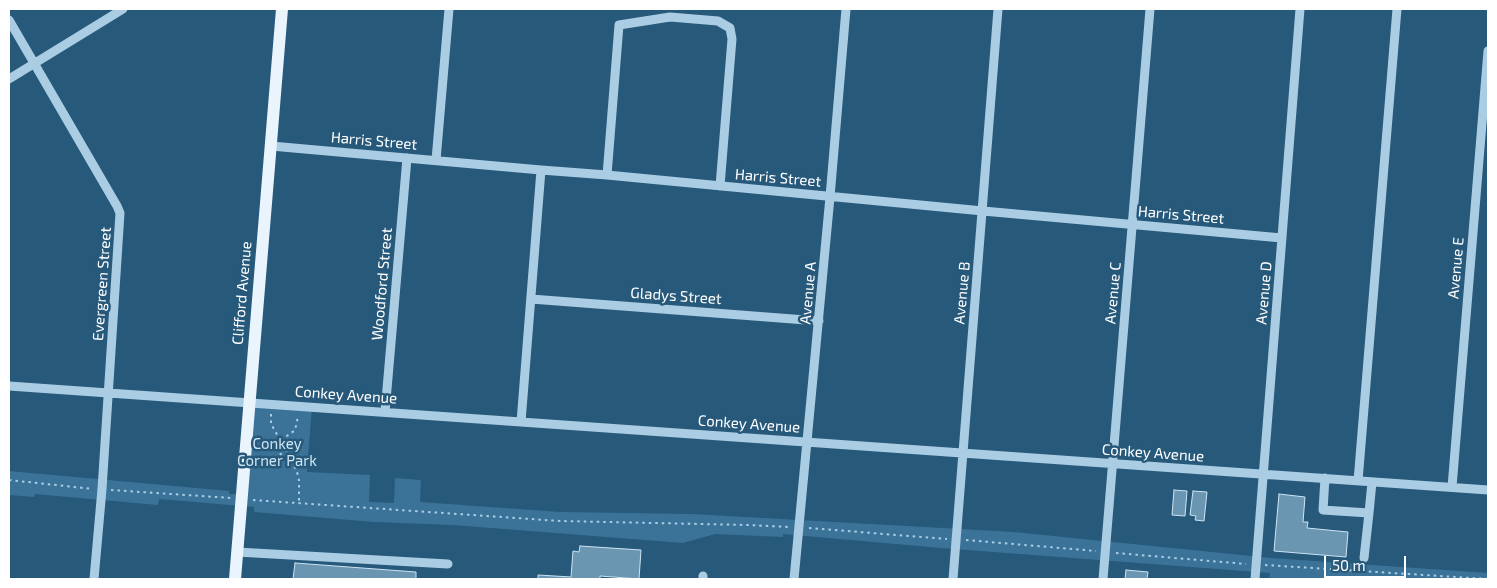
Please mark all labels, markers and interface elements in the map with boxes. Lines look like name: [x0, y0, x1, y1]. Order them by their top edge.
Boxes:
street label: Harris Street: [330, 128, 418, 154]
street label: Harris Street: [734, 165, 822, 191]
street label: Harris Street: [1137, 202, 1225, 228]
street label: Evergreen Street: [89, 226, 115, 342]
street label: Woodford Street: [368, 227, 396, 341]
street label: Avenue E: [1444, 236, 1468, 300]
street label: Clifford Avenue: [229, 240, 255, 346]
street label: Avenue A: [796, 261, 820, 325]
street label: Avenue B: [950, 261, 974, 325]
street label: Avenue C: [1101, 261, 1125, 325]
street label: Avenue D: [1252, 261, 1276, 325]
street label: Gladys Street: [630, 284, 722, 308]
street label: Conkey Avenue: [294, 382, 398, 408]
street label: Conkey Avenue: [697, 411, 801, 437]
park label: Conkey Corner Park: [237, 435, 317, 470]
street label: Conkey Avenue: [1101, 440, 1205, 466]
scale bar: [1327, 546, 1410, 578]
text: 50 m: [1332, 556, 1366, 574]

